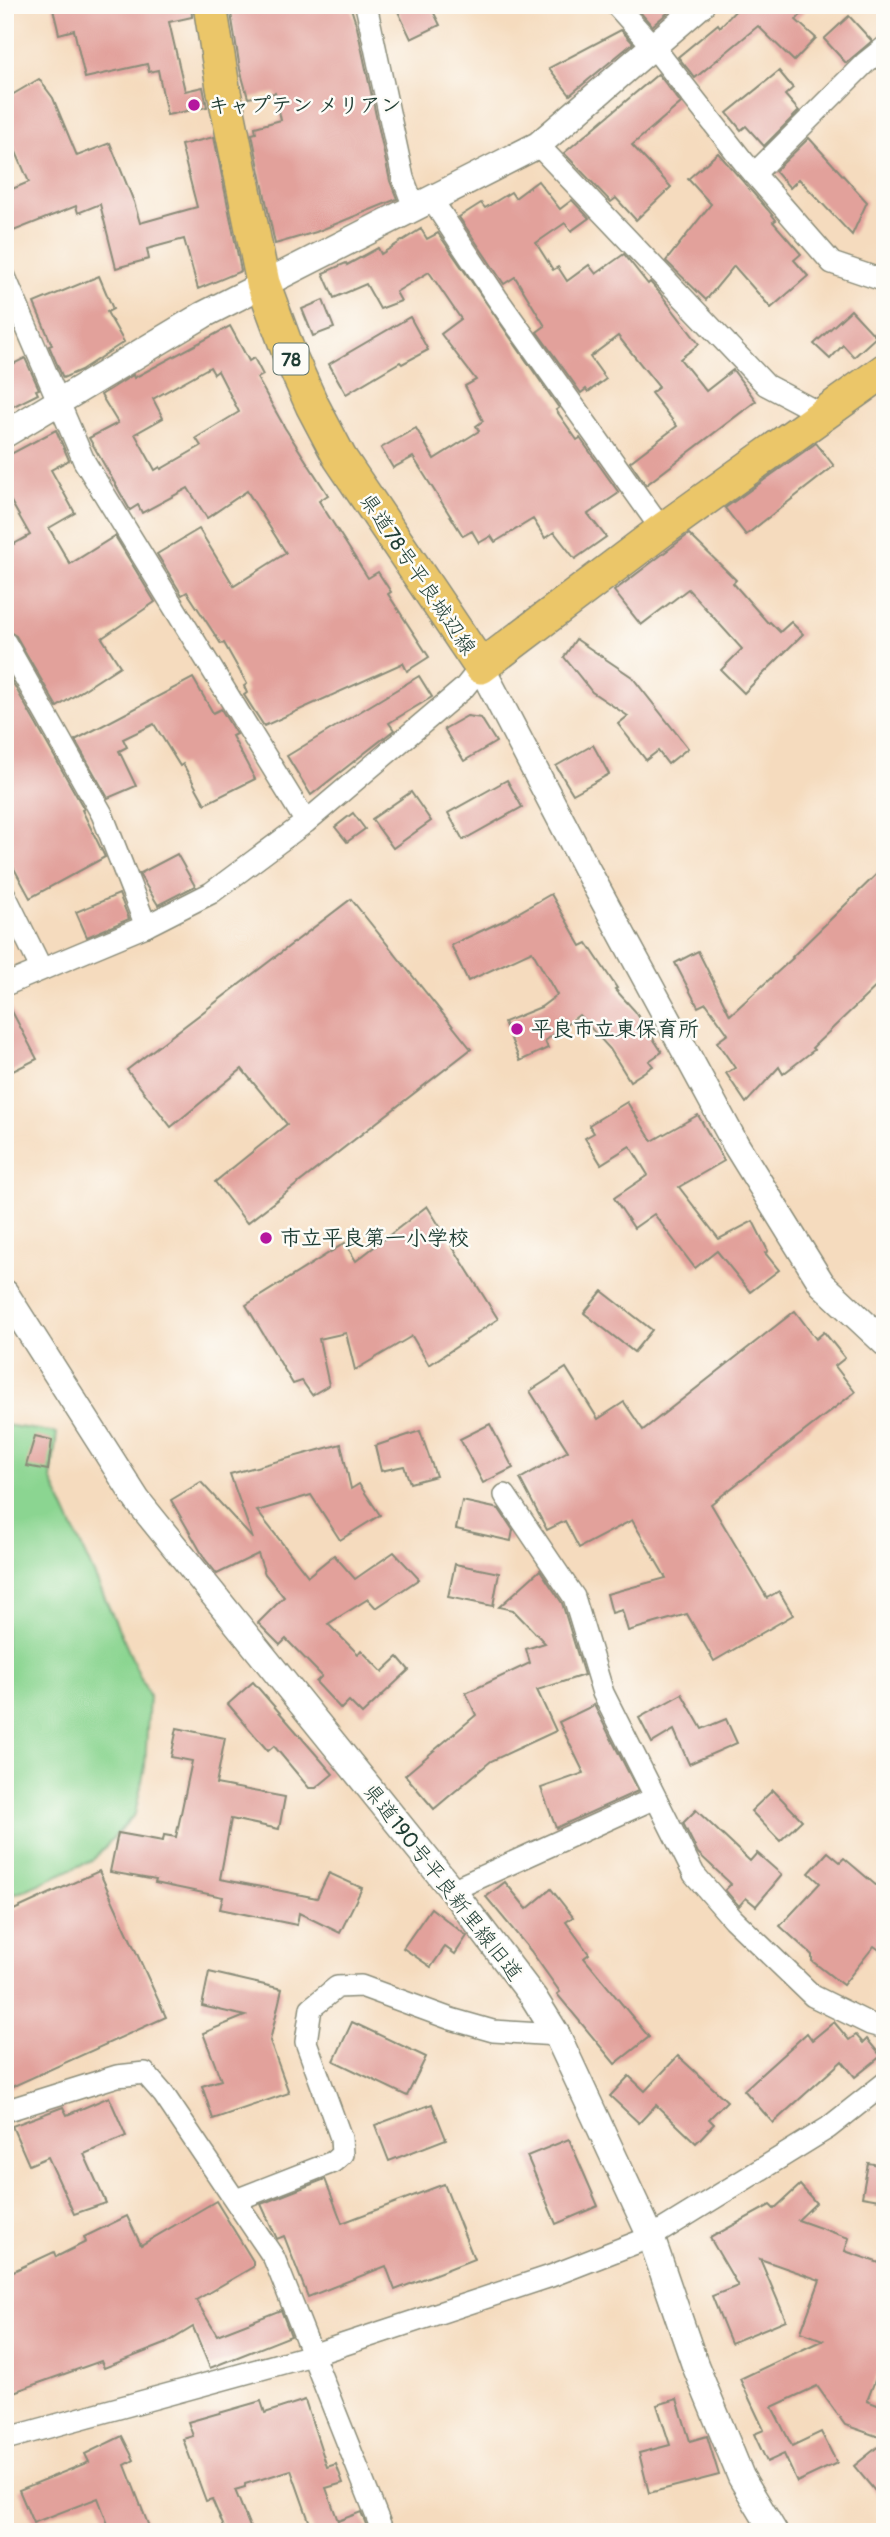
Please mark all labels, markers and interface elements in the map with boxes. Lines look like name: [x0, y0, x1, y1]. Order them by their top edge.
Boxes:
place label: キャプテン メリアン: [208, 92, 402, 119]
marker: キャプテン メリアン: [186, 97, 202, 113]
road number: 78: [274, 344, 308, 374]
street label: 県道78号平良城辺線: [353, 488, 482, 660]
place label: 平良市立東保育所: [531, 1016, 699, 1043]
marker: 平良市立東保育所: [509, 1021, 525, 1037]
place label: 市立平良第一小学校: [280, 1225, 469, 1252]
marker: 市立平良第一小学校: [258, 1230, 274, 1246]
street label: 県道190号平良新里線旧道: [357, 1778, 528, 1987]

